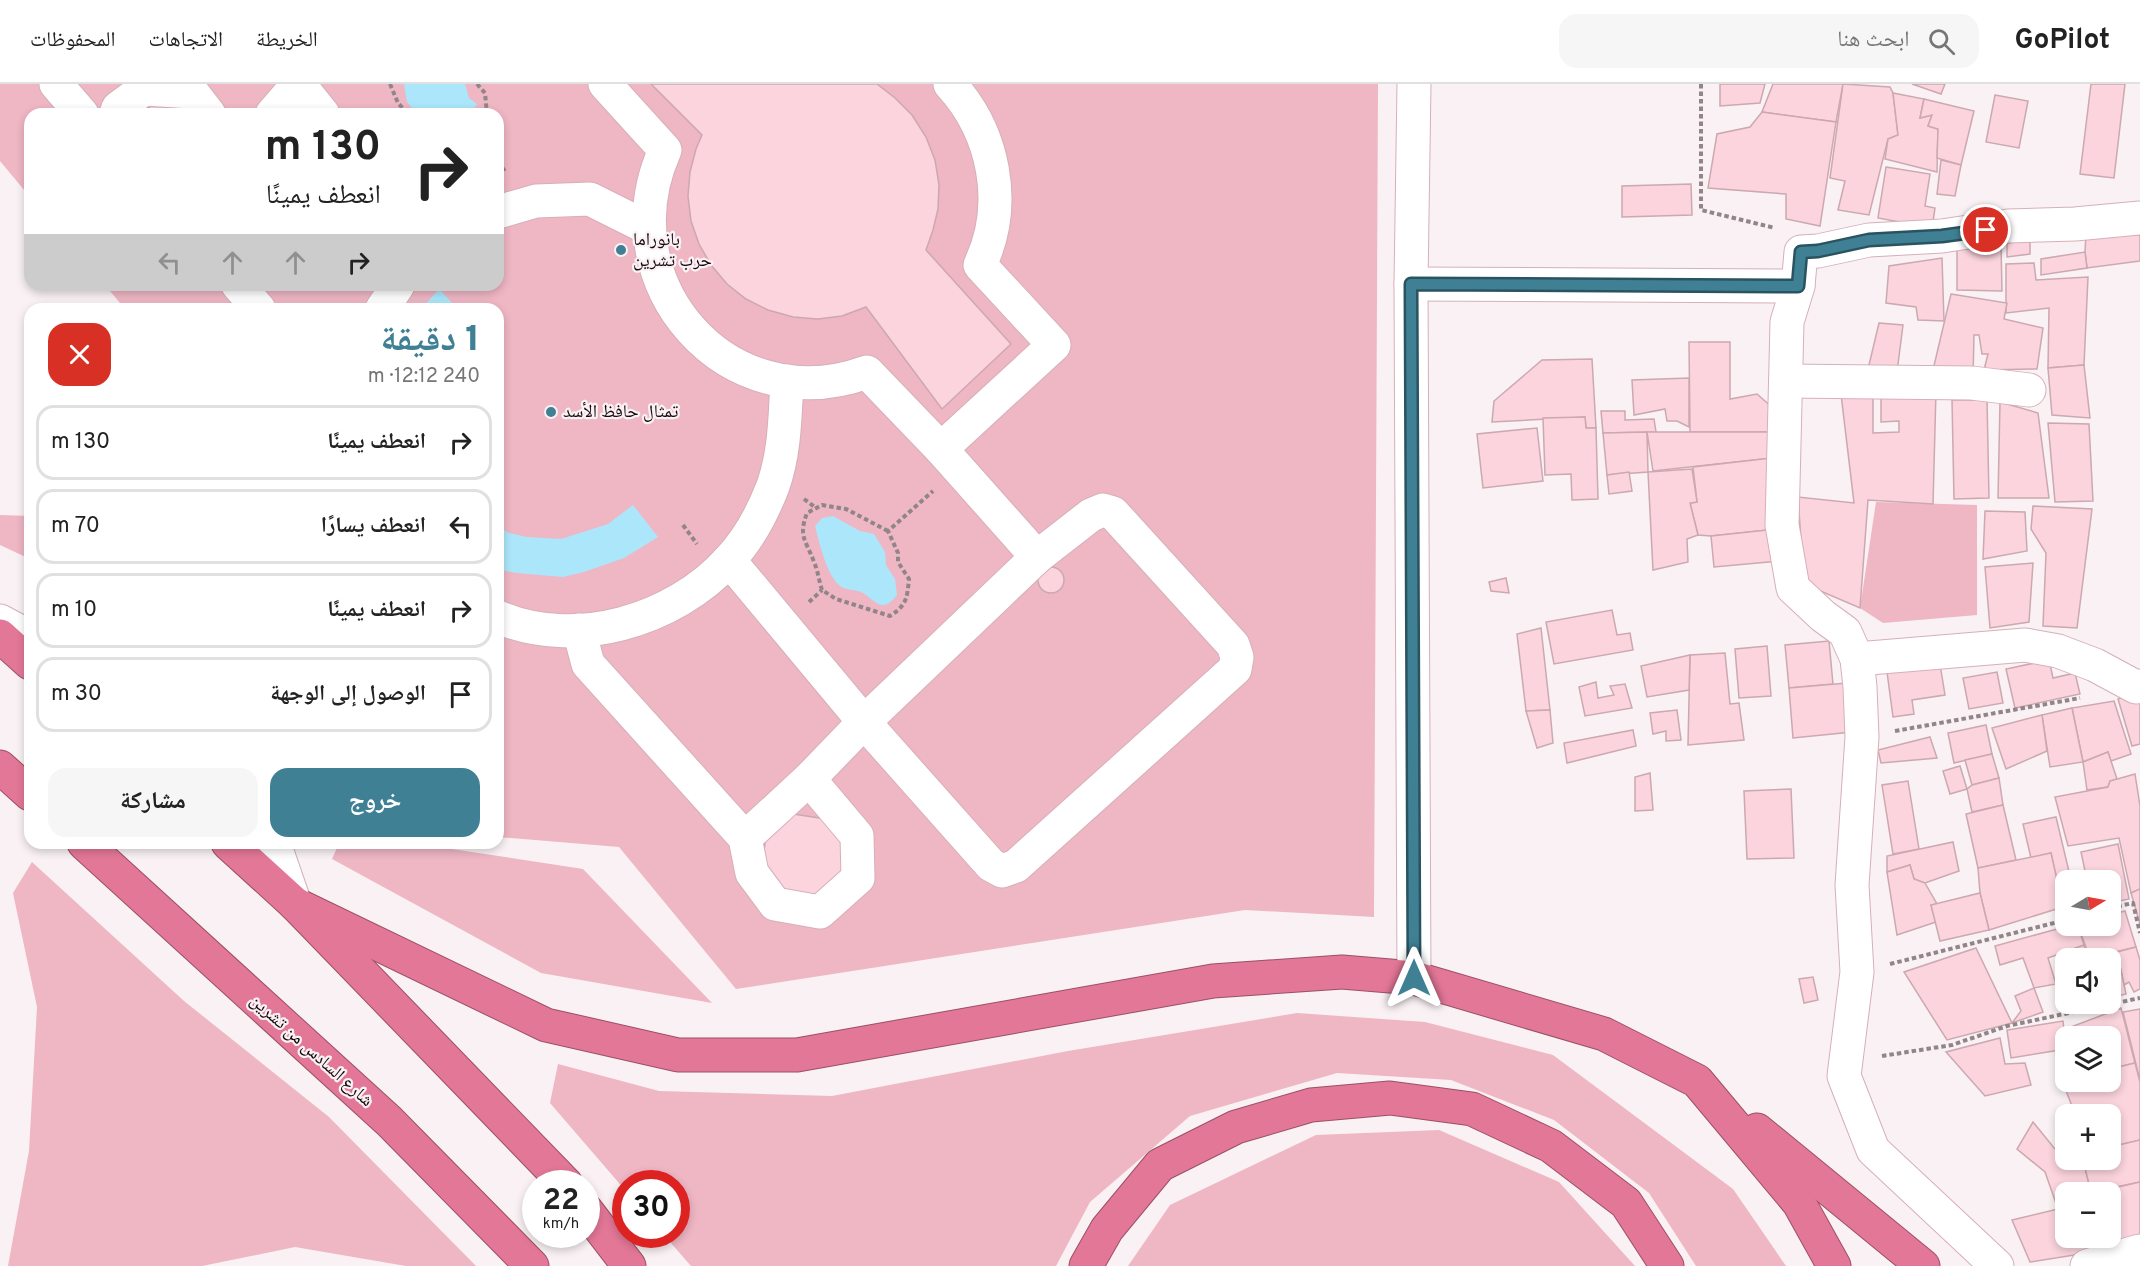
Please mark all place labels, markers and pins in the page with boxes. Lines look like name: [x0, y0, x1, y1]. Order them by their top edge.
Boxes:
pin: [1960, 204, 2011, 255]
place label: بانوراما حرب تشرين: [633, 229, 712, 273]
marker: بانوراما حرب تشرين: [614, 243, 628, 257]
place label: تمثال حافظ الأسد: [563, 401, 678, 424]
marker: تمثال حافظ الأسد: [544, 405, 558, 419]

